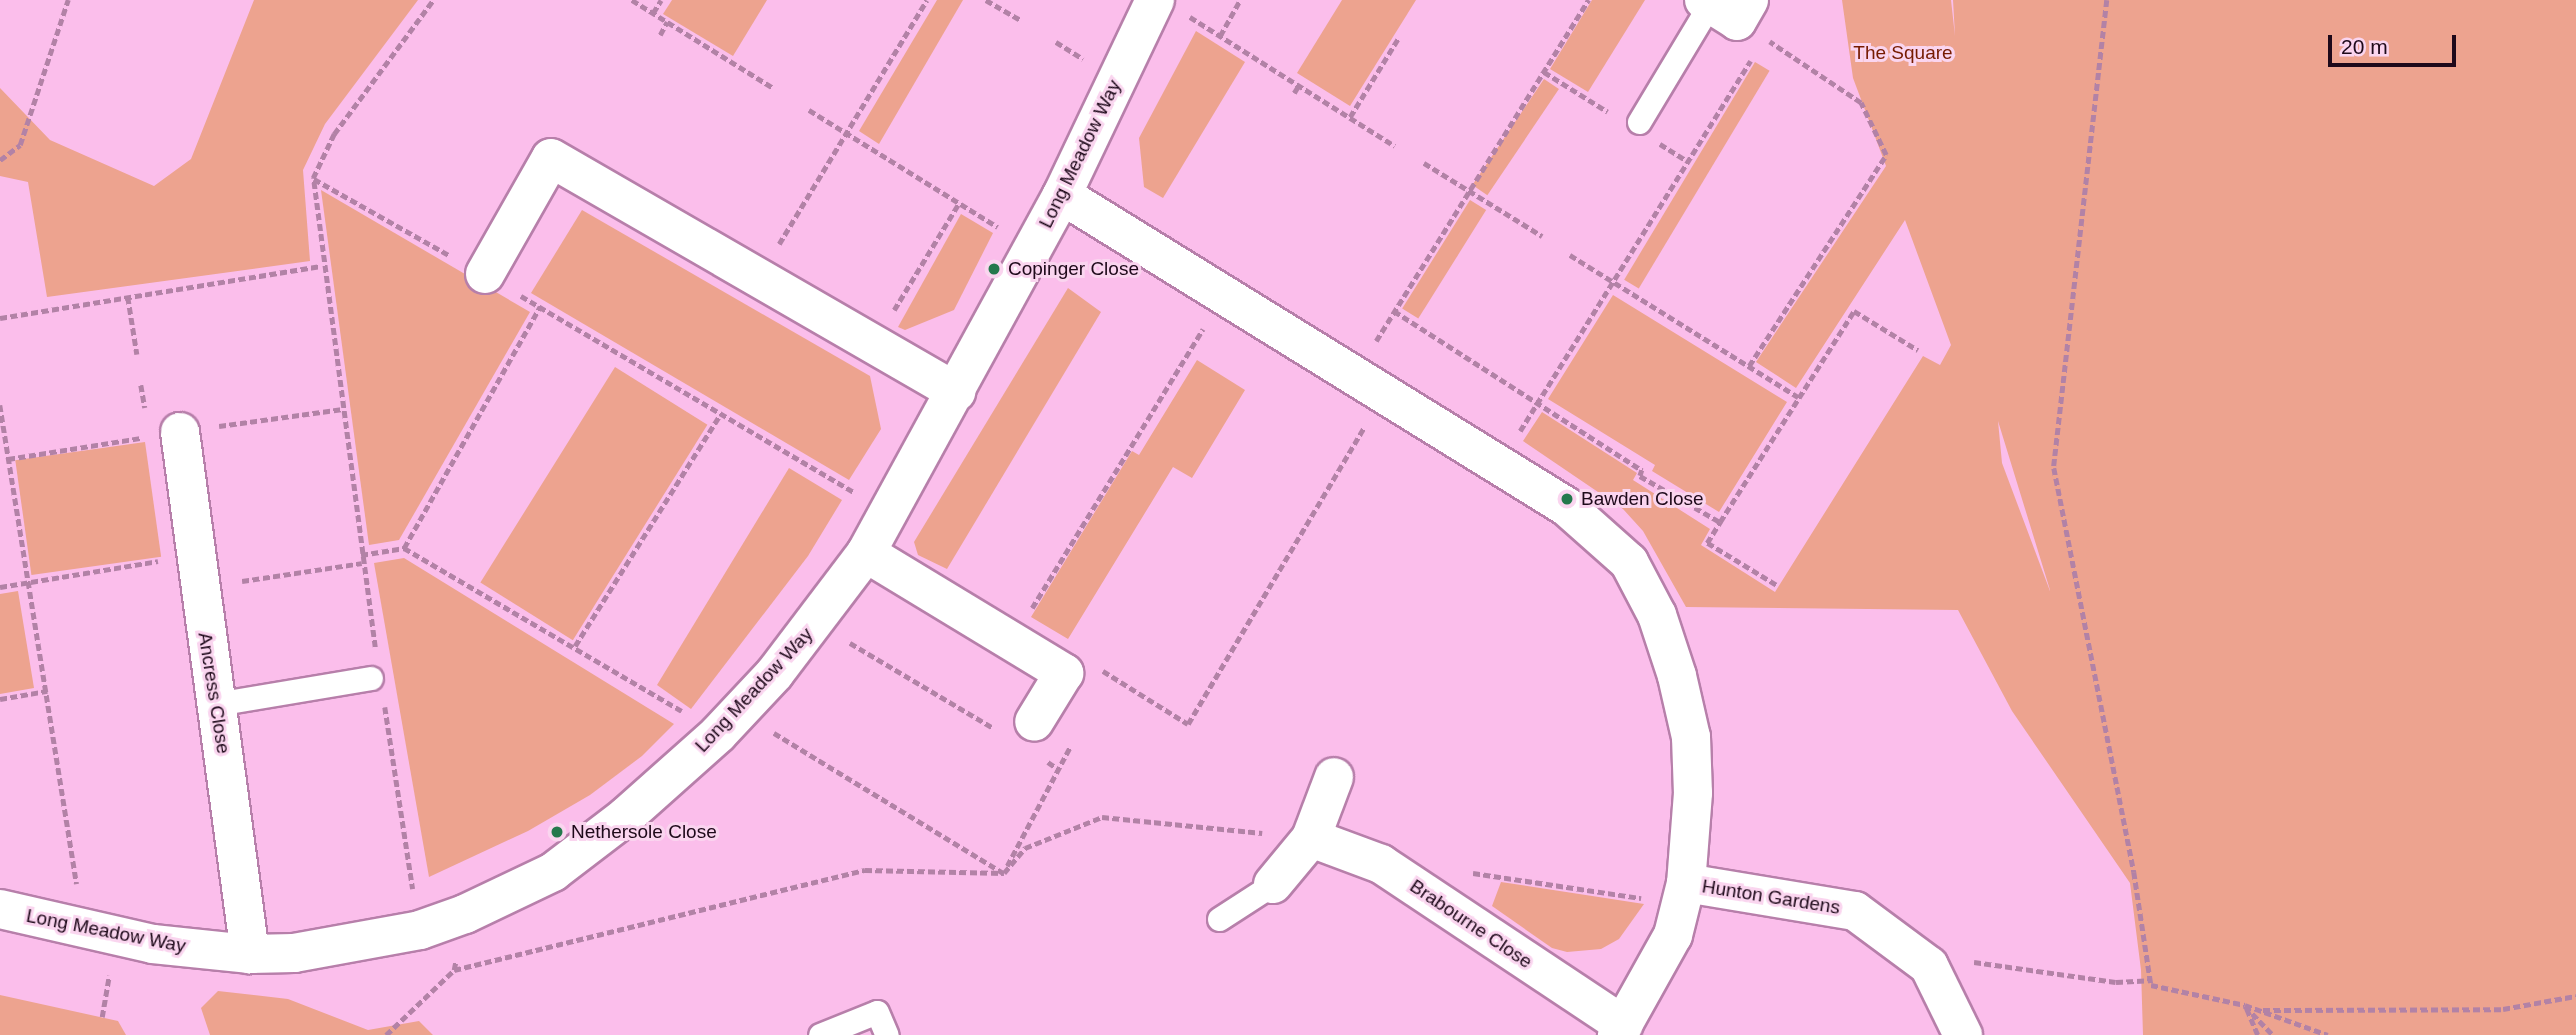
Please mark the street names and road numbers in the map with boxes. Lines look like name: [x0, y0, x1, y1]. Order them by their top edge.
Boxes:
street label: Long Meadow Way: [1034, 76, 1126, 232]
street label: Long Meadow Way: [690, 623, 818, 757]
street label: Ancress Close: [193, 631, 235, 755]
street label: Brabourne Close: [1406, 875, 1536, 973]
street label: Hunton Gardens: [1700, 875, 1842, 919]
street label: Long Meadow Way: [24, 904, 188, 958]

